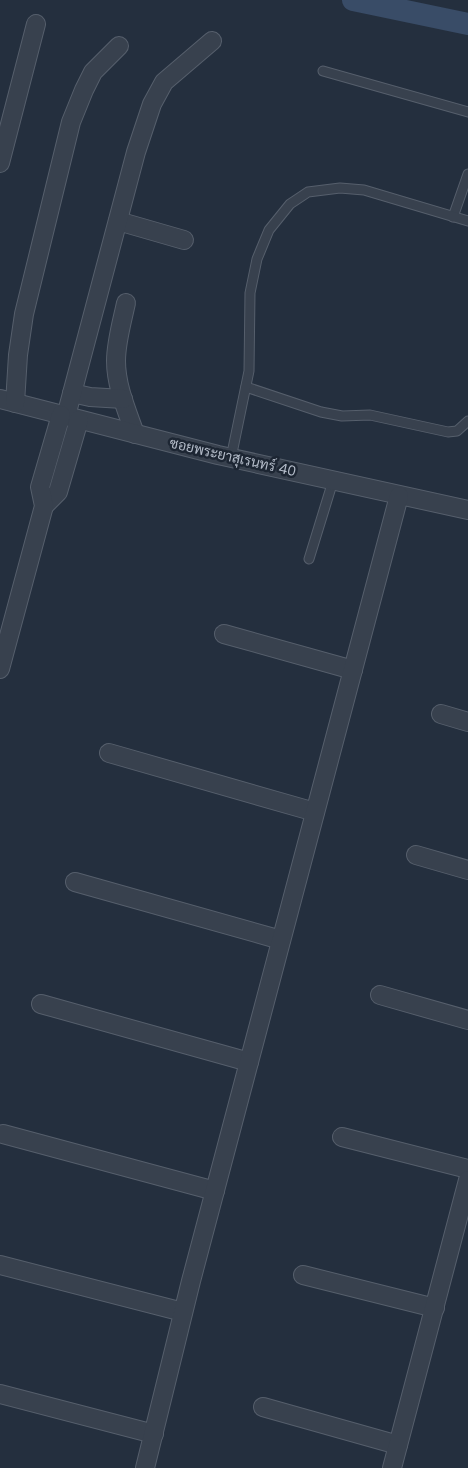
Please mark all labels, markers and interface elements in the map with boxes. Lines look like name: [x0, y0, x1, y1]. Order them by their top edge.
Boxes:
street label: ซอยพระยาสุเรนทร์ 40: [168, 433, 298, 481]

